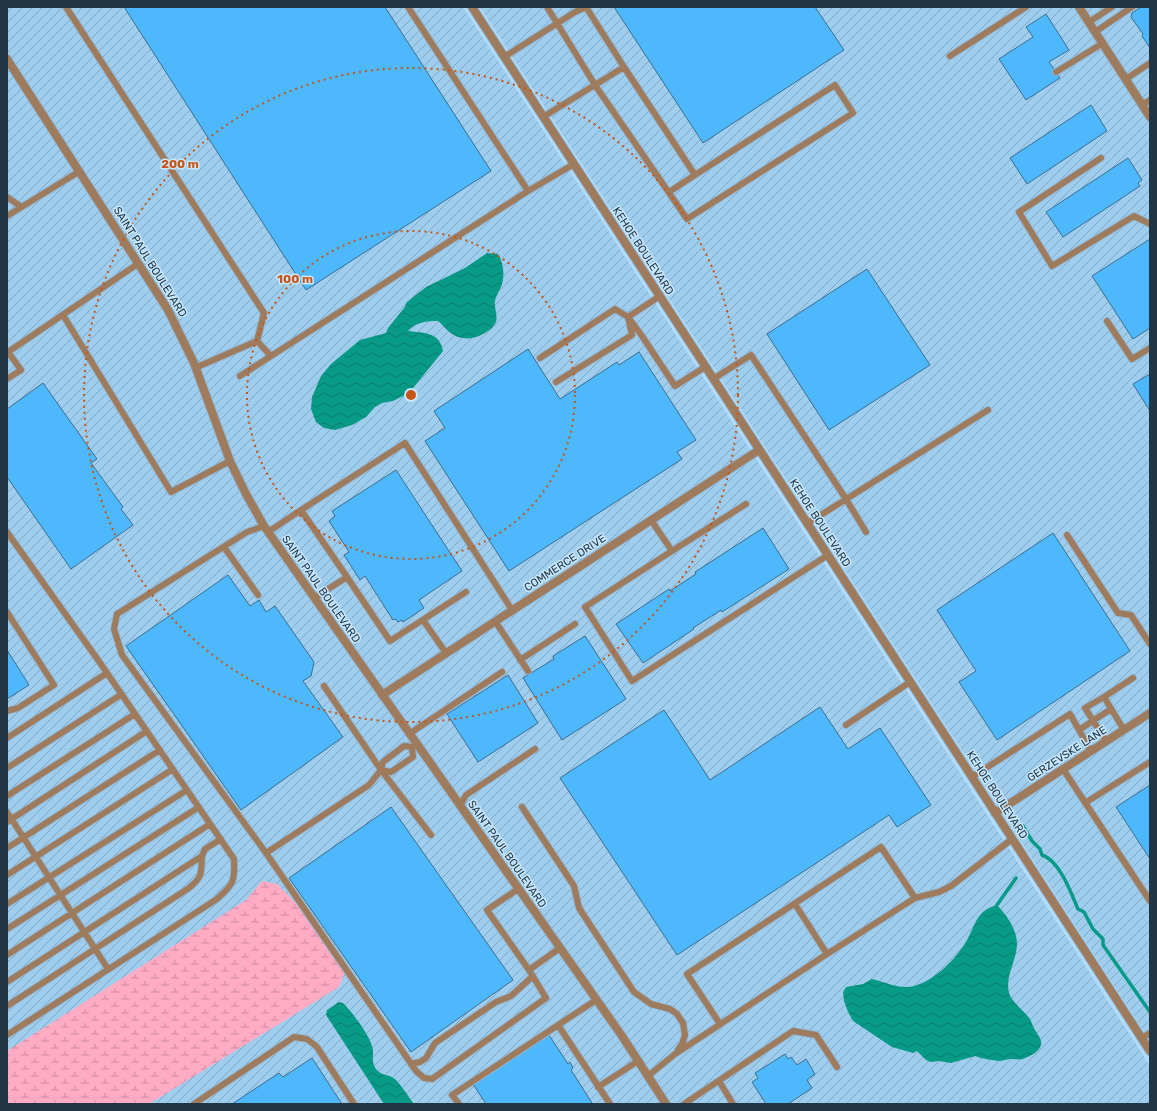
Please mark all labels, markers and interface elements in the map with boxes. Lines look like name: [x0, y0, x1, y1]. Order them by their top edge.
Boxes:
text: 200 m: [161, 157, 199, 171]
street label: SAINT PAUL BOULEVARD: [111, 204, 189, 320]
street label: KEHOE BOULEVARD: [610, 205, 676, 297]
text: 100 m: [277, 272, 313, 286]
centre of rings: [404, 388, 418, 402]
street label: KEHOE BOULEVARD: [787, 477, 853, 569]
street label: COMMERCE DRIVE: [522, 532, 608, 594]
street label: SAINT PAUL BOULEVARD: [279, 533, 363, 645]
street label: GERZEVSKE LANE: [1025, 723, 1109, 785]
street label: KEHOE BOULEVARD: [964, 749, 1030, 841]
street label: SAINT PAUL BOULEVARD: [465, 798, 549, 910]

